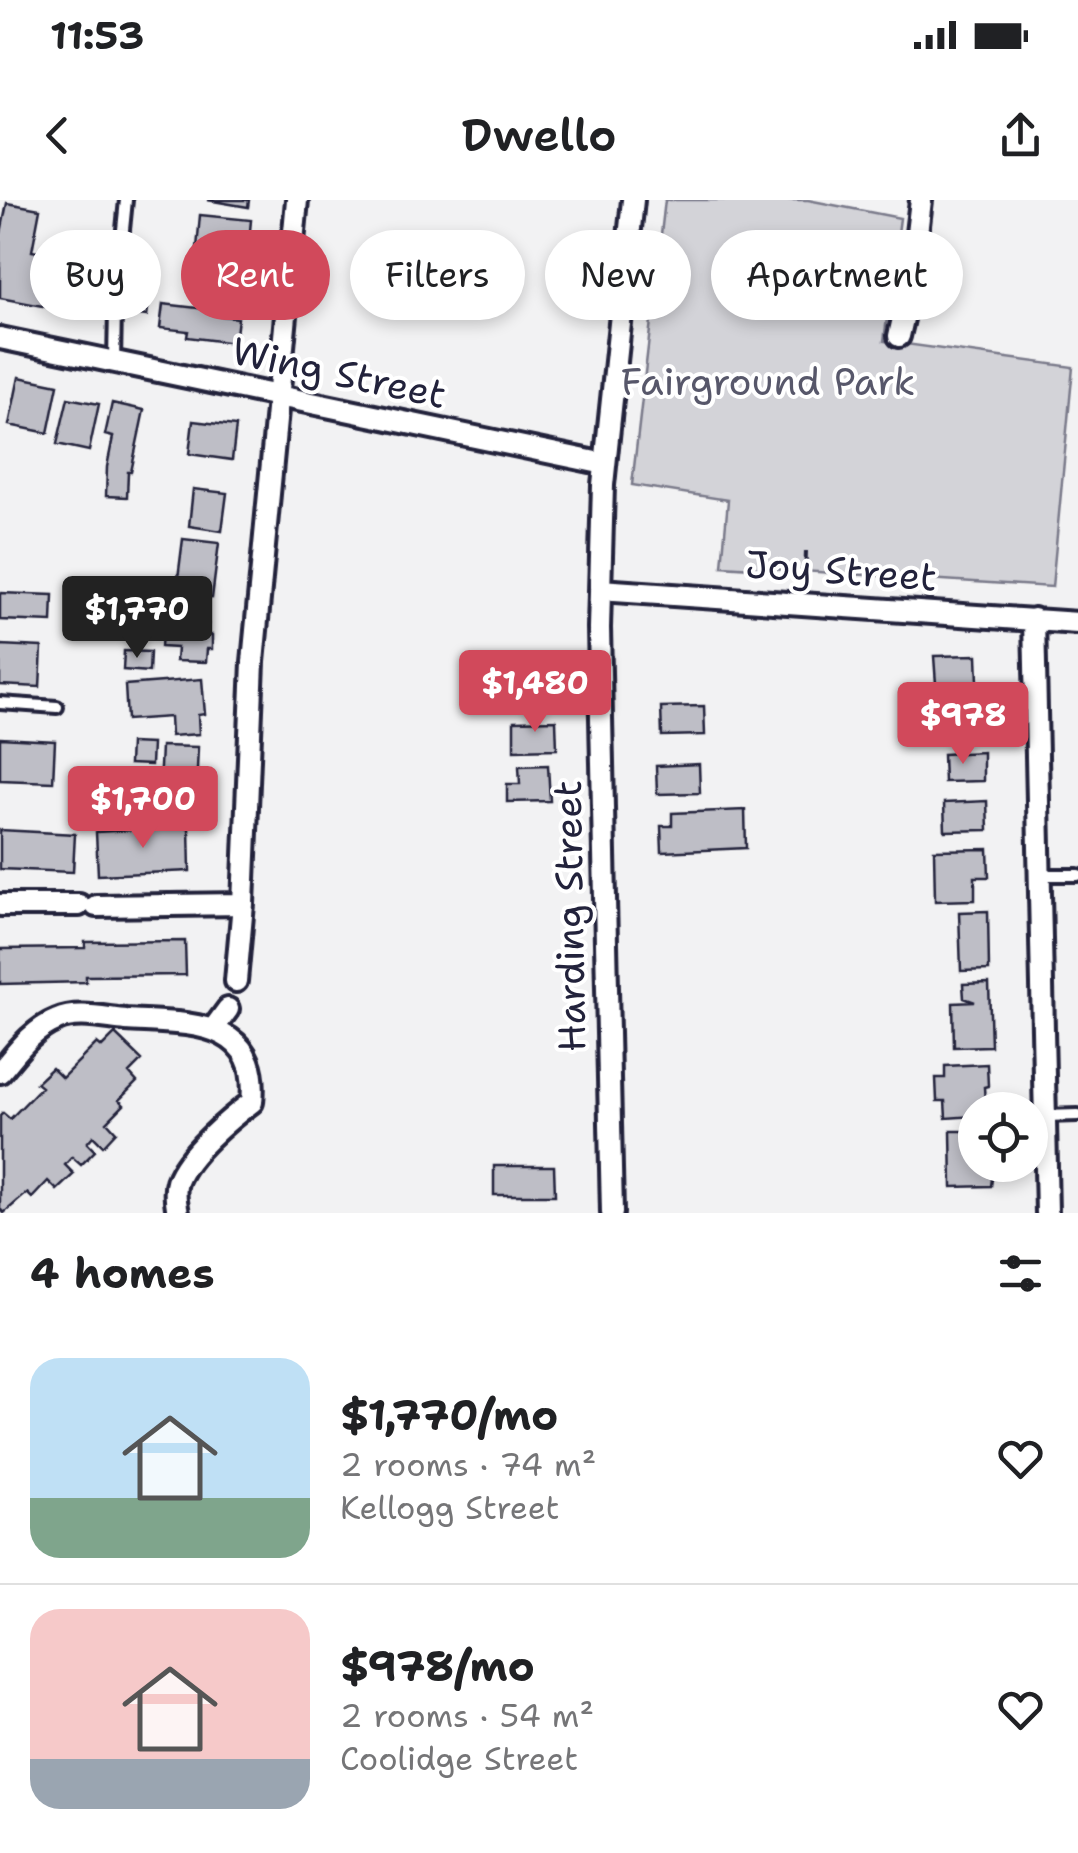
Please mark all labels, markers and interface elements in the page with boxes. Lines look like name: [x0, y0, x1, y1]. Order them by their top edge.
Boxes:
text: 11:53: [50, 10, 144, 61]
text: Dwello: [462, 105, 616, 165]
icon: back: [30, 108, 85, 163]
icon: share: [993, 108, 1048, 163]
chip: Buy: [30, 230, 161, 320]
chip: Rent: [181, 230, 330, 320]
chip: Filters: [350, 230, 525, 320]
chip: New: [545, 230, 691, 320]
chip: Apartment: [711, 230, 963, 320]
street label: Wing Street: [227, 325, 451, 420]
park label: Fairground Park: [621, 356, 915, 407]
street label: Joy Street: [744, 538, 938, 603]
pin: $1,770: [56, 576, 218, 661]
text: $1,770: [84, 587, 190, 630]
pin: $1,480: [454, 650, 616, 735]
text: $1,480: [481, 661, 589, 704]
pin: $978: [904, 682, 1022, 767]
text: $978: [919, 693, 1007, 736]
pin: $1,700: [62, 766, 224, 851]
text: $1,700: [90, 777, 196, 820]
street label: Harding Street: [542, 780, 597, 1052]
map controls: [958, 1092, 1048, 1182]
button: locate: [958, 1092, 1048, 1182]
text: 4 homes: [30, 1245, 215, 1301]
icon: filters: [993, 1246, 1048, 1301]
text: $1,770/mo: [340, 1387, 558, 1443]
icon: home: [110, 1398, 230, 1518]
icon: heart: [993, 1431, 1048, 1486]
text: 2 rooms · 74 m²: [340, 1443, 596, 1486]
text: Kellogg Street: [340, 1486, 559, 1529]
text: $978/mo: [340, 1638, 535, 1694]
icon: home: [110, 1649, 230, 1769]
icon: heart: [993, 1682, 1048, 1737]
text: 2 rooms · 54 m²: [340, 1694, 594, 1737]
text: Coolidge Street: [340, 1737, 578, 1780]

